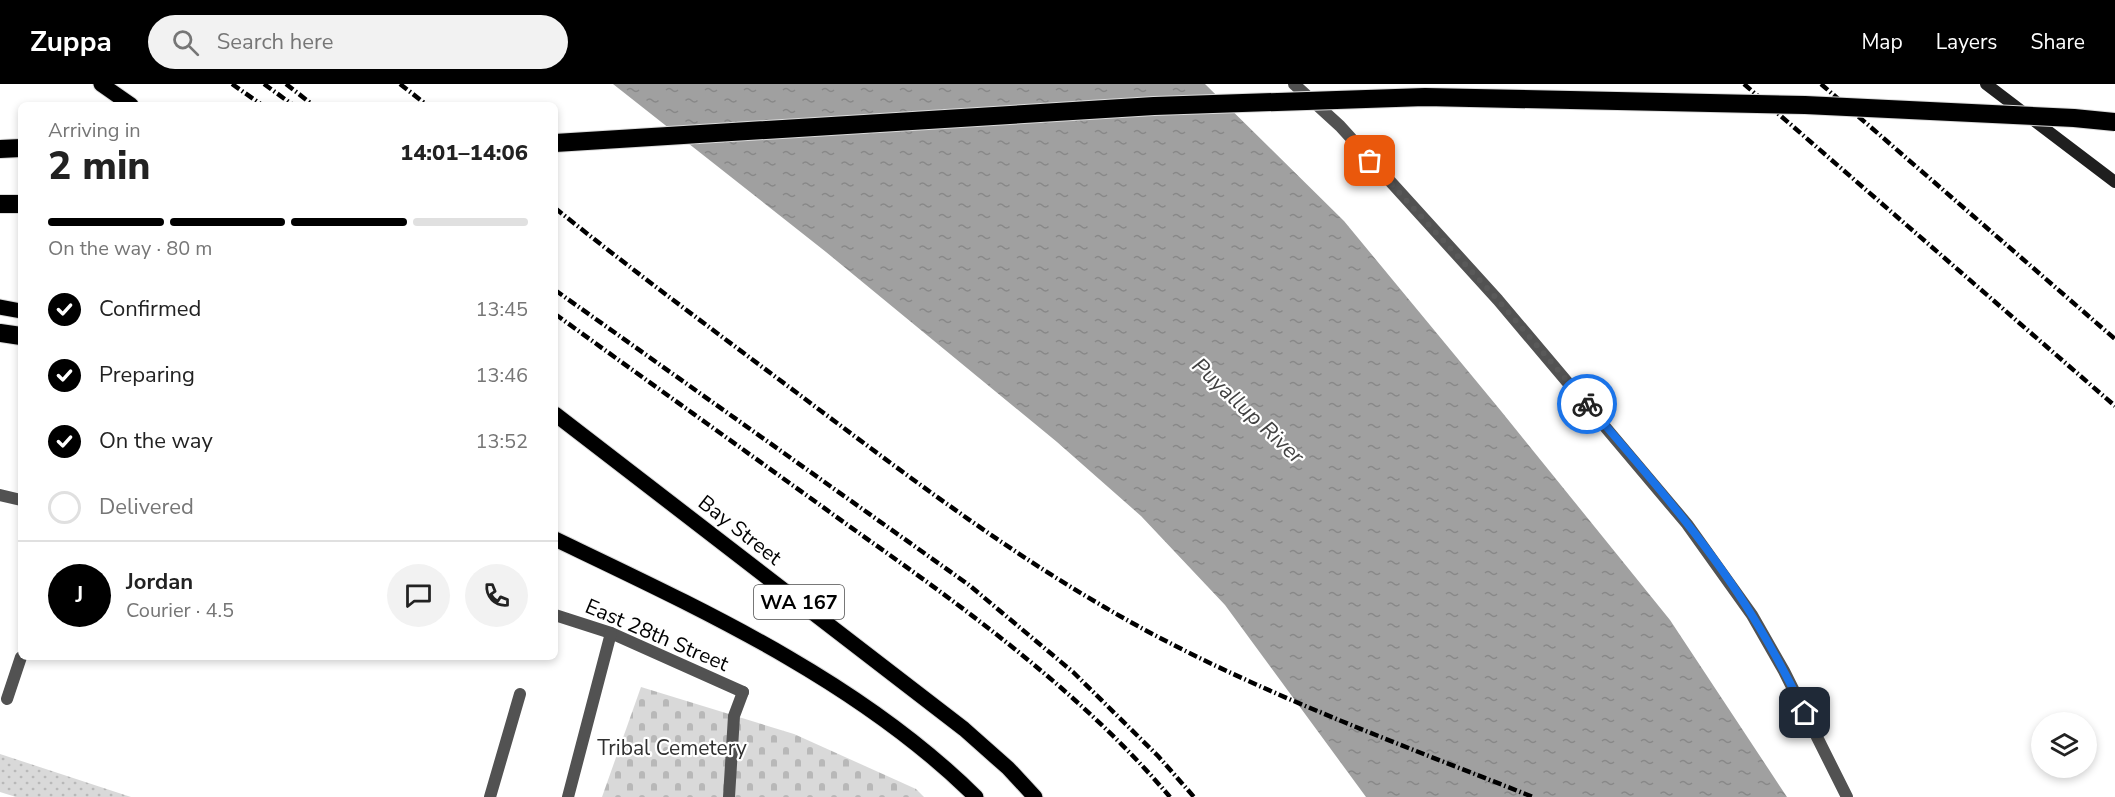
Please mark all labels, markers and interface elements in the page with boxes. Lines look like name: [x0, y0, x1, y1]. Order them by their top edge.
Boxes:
search box: [148, 15, 568, 69]
text: Zuppa: [30, 23, 112, 61]
icon: search: [169, 26, 202, 59]
text: Search here: [217, 27, 333, 57]
text: Map: [1861, 28, 1903, 56]
text: Layers: [1936, 28, 1997, 56]
text: Share: [2030, 28, 2085, 56]
text: Arriving in: [48, 117, 141, 144]
pin: [1344, 135, 1395, 186]
text: 14:01–14:06: [400, 138, 528, 168]
text: 2 min: [48, 140, 151, 193]
icon: bag: [1353, 144, 1386, 177]
text: On the way · 80 m: [48, 235, 212, 262]
icon: check: [48, 293, 81, 326]
text: Confirmed: [99, 294, 201, 324]
text: 13:45: [475, 296, 528, 323]
water label: Puyallup River: [1185, 351, 1311, 472]
icon: check: [48, 359, 81, 392]
text: Preparing: [99, 360, 195, 390]
text: 13:46: [475, 362, 528, 389]
courier: [1557, 374, 1617, 434]
icon: bike: [1571, 388, 1604, 421]
icon: check: [48, 425, 81, 458]
text: On the way: [99, 426, 213, 456]
text: 13:52: [475, 428, 528, 455]
street label: Bay Street: [692, 489, 788, 572]
text: Delivered: [99, 492, 194, 522]
button: chat: [387, 564, 450, 627]
button: phone: [465, 564, 528, 627]
text: Jordan: [126, 567, 193, 597]
text: J: [76, 580, 83, 610]
road number: WA 167: [754, 585, 844, 619]
street label: East 28th Street: [581, 592, 734, 678]
text: Courier · 4.5: [126, 597, 234, 624]
pin: [1779, 687, 1830, 738]
icon: home: [1788, 696, 1821, 729]
map controls: [2031, 712, 2097, 778]
button: layers: [2031, 712, 2097, 778]
park label: Tribal Cemetery: [597, 734, 747, 762]

